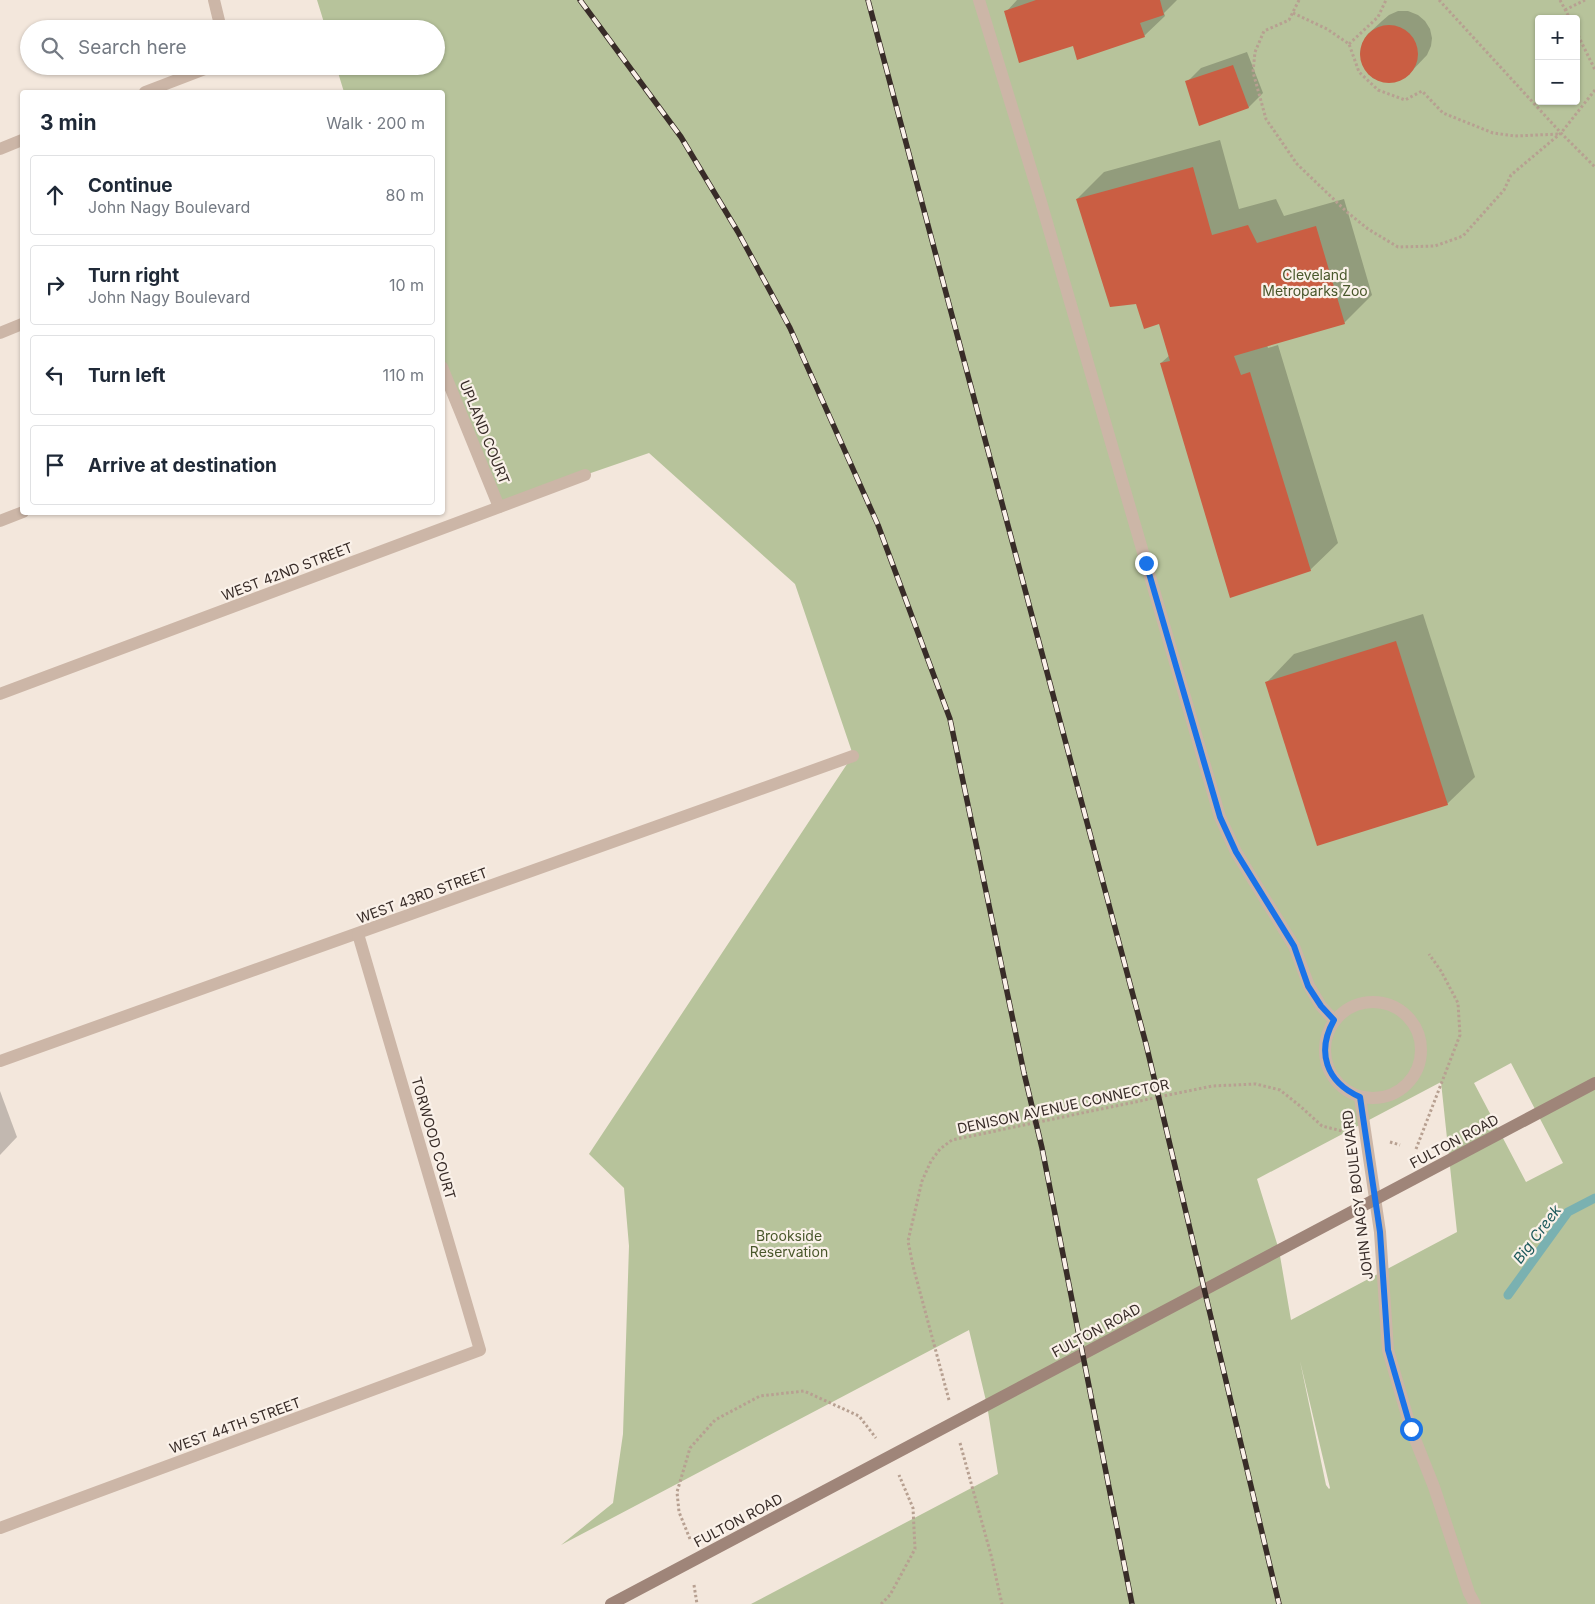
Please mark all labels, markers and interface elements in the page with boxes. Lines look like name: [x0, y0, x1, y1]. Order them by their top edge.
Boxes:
map controls: [1535, 15, 1580, 105]
button: +: [1535, 15, 1580, 60]
search box: [20, 20, 445, 75]
icon: search: [38, 34, 66, 62]
text: Search here: [78, 36, 187, 59]
button: −: [1535, 60, 1580, 105]
text: 3 min: [40, 110, 96, 135]
text: Walk · 200 m: [326, 113, 425, 133]
text: Continue: [88, 174, 173, 197]
icon: ahead: [41, 181, 69, 209]
text: 80 m: [385, 185, 424, 205]
text: John Nagy Boulevard: [88, 197, 250, 217]
text: Turn right: [88, 264, 179, 287]
park label: Cleveland Metroparks Zoo: [1262, 266, 1368, 299]
icon: right: [41, 271, 69, 299]
text: 10 m: [389, 275, 424, 295]
text: John Nagy Boulevard: [88, 287, 250, 307]
icon: left: [41, 361, 69, 389]
text: Turn left: [88, 364, 166, 387]
text: 110 m: [382, 365, 424, 385]
street label: UPLAND COURT: [456, 377, 514, 487]
icon: arrive: [41, 451, 69, 479]
text: Arrive at destination: [88, 454, 277, 477]
street label: WEST 42ND STREET: [219, 538, 355, 604]
route end: [1135, 552, 1158, 575]
street label: WEST 43RD STREET: [354, 863, 490, 927]
street label: TORWOOD COURT: [408, 1075, 460, 1201]
street label: DENISON AVENUE CONNECTOR: [956, 1075, 1170, 1137]
street label: JOHN NAGY BOULEVARD: [1338, 1109, 1376, 1281]
street label: FULTON ROAD: [1407, 1110, 1501, 1172]
water label: Big Creek: [1509, 1200, 1566, 1267]
park label: Brookside Reservation: [750, 1227, 828, 1260]
street label: FULTON ROAD: [1049, 1299, 1143, 1361]
street label: WEST 44TH STREET: [167, 1393, 303, 1457]
route start: [1400, 1418, 1423, 1441]
street label: FULTON ROAD: [691, 1489, 785, 1551]

